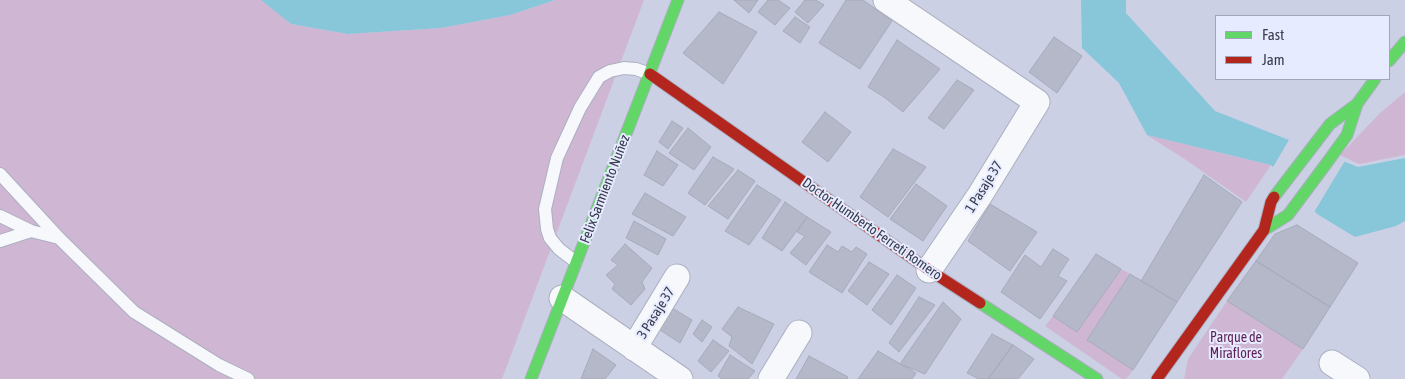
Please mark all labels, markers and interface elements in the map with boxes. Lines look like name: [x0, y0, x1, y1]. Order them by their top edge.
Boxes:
legend: [1215, 15, 1390, 80]
text: Fast: [1262, 26, 1284, 43]
text: Jam: [1262, 51, 1285, 68]
street label: Felix Sarmiento Nuñez: [577, 132, 633, 246]
street label: 1 Pasaje 37: [962, 158, 1006, 216]
street label: Doctor Humberto Ferreti Romero: [799, 174, 945, 284]
street label: 3 Pasaje 37: [634, 284, 678, 342]
park label: Parque de Miraflores: [1210, 330, 1262, 362]

